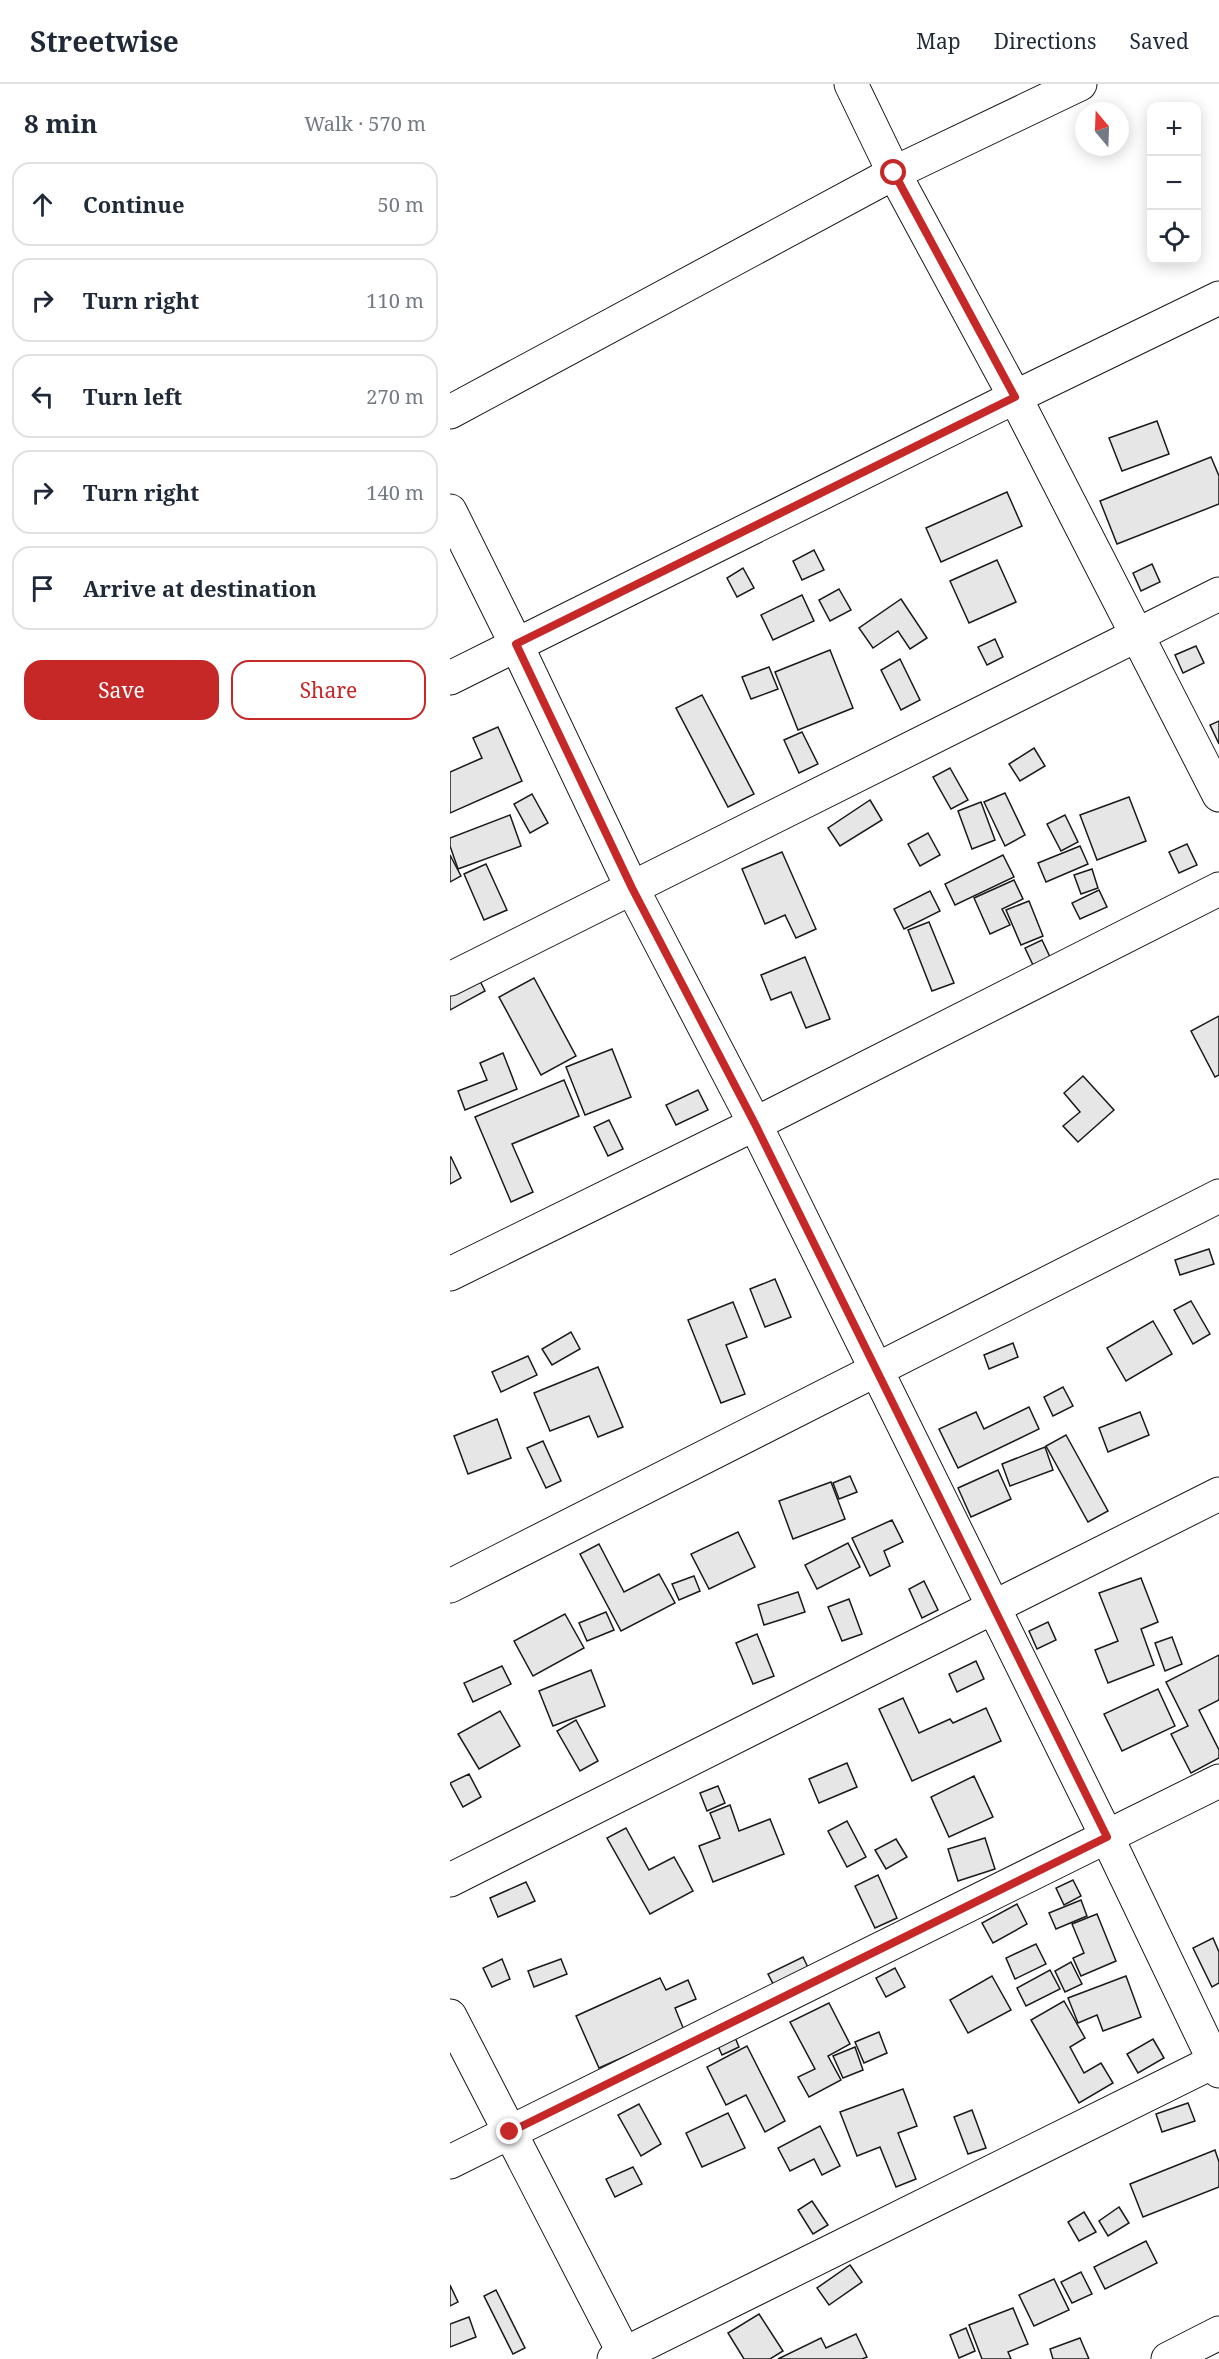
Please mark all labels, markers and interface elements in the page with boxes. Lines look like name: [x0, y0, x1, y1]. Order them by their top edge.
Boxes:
text: Streetwise: [30, 22, 179, 60]
text: Map: [916, 27, 961, 55]
text: Directions: [994, 27, 1096, 55]
text: Saved: [1129, 27, 1189, 55]
north arrow: [1075, 102, 1129, 156]
map controls: [1147, 102, 1201, 264]
button: +: [1147, 102, 1201, 156]
text: 8 min: [24, 105, 98, 141]
text: Walk · 570 m: [304, 110, 426, 137]
button: −: [1147, 156, 1201, 210]
route start: [880, 159, 906, 185]
icon: ahead: [26, 188, 59, 221]
text: Continue: [83, 189, 185, 219]
text: 50 m: [378, 191, 424, 218]
button: locate: [1147, 210, 1201, 264]
icon: right: [26, 284, 59, 317]
text: Turn right: [83, 285, 199, 315]
text: 110 m: [366, 287, 424, 314]
icon: left: [26, 380, 59, 413]
text: Turn left: [83, 381, 182, 411]
text: 270 m: [366, 383, 424, 410]
icon: right: [26, 476, 59, 509]
text: Turn right: [83, 477, 199, 507]
text: 140 m: [366, 479, 424, 506]
icon: arrive: [26, 572, 59, 605]
text: Arrive at destination: [83, 573, 317, 603]
button: Save: [24, 660, 219, 720]
button: Share: [231, 660, 426, 720]
route end: [496, 2118, 522, 2144]

